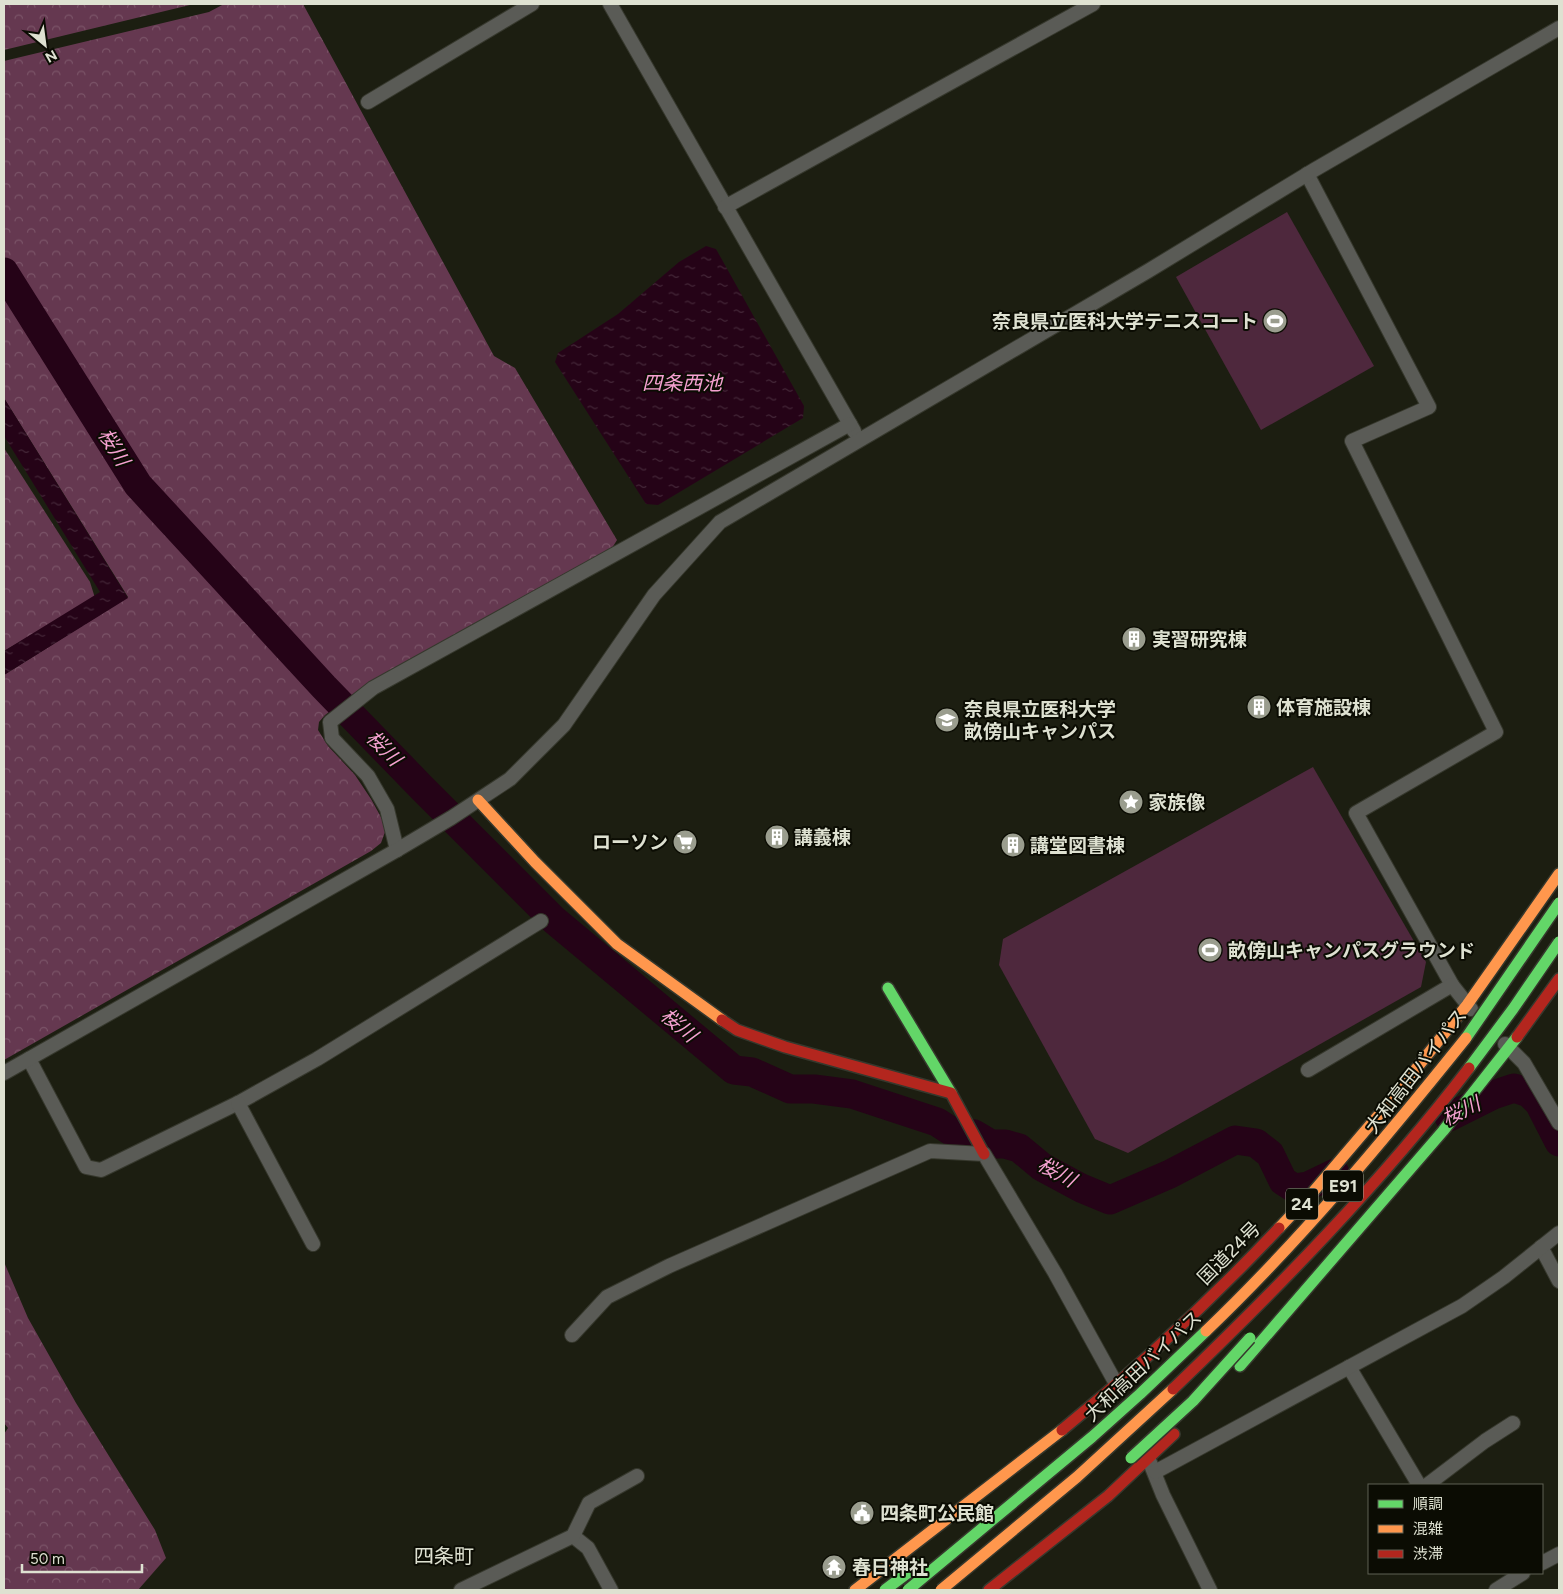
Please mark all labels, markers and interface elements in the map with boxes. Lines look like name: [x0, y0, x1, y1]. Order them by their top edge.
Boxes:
north arrow: [20, 20, 70, 70]
text: N: [42, 46, 60, 66]
sports icon: 奈良県立医科大学テニスコート: [1262, 308, 1288, 334]
place label: 奈良県立医科大学テニスコート: [992, 310, 1258, 333]
water label: 四条西池: [642, 371, 724, 395]
water label: 桜川: [93, 424, 136, 472]
building icon: 実習研究棟: [1121, 626, 1147, 652]
place label: 実習研究棟: [1152, 628, 1247, 651]
building icon: 体育施設棟: [1246, 694, 1272, 720]
place label: 体育施設棟: [1276, 696, 1371, 719]
place label: 奈良県立医科大学 畝傍山キャンパス: [964, 698, 1116, 743]
school or university icon: 奈良県立医科大学 畝傍山キャンパス: [934, 707, 960, 733]
water label: 桜川: [361, 725, 408, 772]
place icon: 家族像: [1118, 789, 1144, 815]
place label: 家族像: [1148, 791, 1205, 814]
building icon: 講義棟: [764, 824, 790, 850]
place label: 講義棟: [794, 826, 851, 849]
supermarket icon: ローソン: [672, 829, 698, 855]
place label: ローソン: [592, 831, 668, 854]
building icon: 講堂図書棟: [1000, 832, 1026, 858]
place label: 講堂図書棟: [1030, 834, 1125, 857]
sports icon: 畝傍山キャンパスグラウンド: [1197, 937, 1223, 963]
place label: 畝傍山キャンパスグラウンド: [1228, 939, 1475, 962]
water label: 桜川: [656, 1003, 704, 1048]
street label: 大和高田バイパス: [1360, 1004, 1472, 1138]
water label: 桜川: [1438, 1091, 1486, 1131]
water label: 桜川: [1034, 1152, 1082, 1193]
road number: E91: [1323, 1170, 1363, 1202]
road number: 24: [1286, 1188, 1318, 1220]
street label: 国道24号: [1193, 1217, 1265, 1289]
street label: 大和高田バイパス: [1080, 1306, 1206, 1426]
legend: [1368, 1484, 1543, 1574]
text: 順調: [1413, 1495, 1443, 1513]
public building icon: 四条町公民館: [849, 1500, 875, 1526]
place label: 四条町公民館: [880, 1502, 994, 1525]
text: 混雑: [1413, 1520, 1443, 1538]
scale bar: [22, 1542, 142, 1574]
district label: 四条町: [414, 1544, 474, 1568]
text: 渋滞: [1413, 1545, 1443, 1563]
text: 50 m: [30, 1550, 65, 1568]
temple icon: 春日神社: [821, 1554, 847, 1580]
place label: 春日神社: [852, 1556, 928, 1579]

